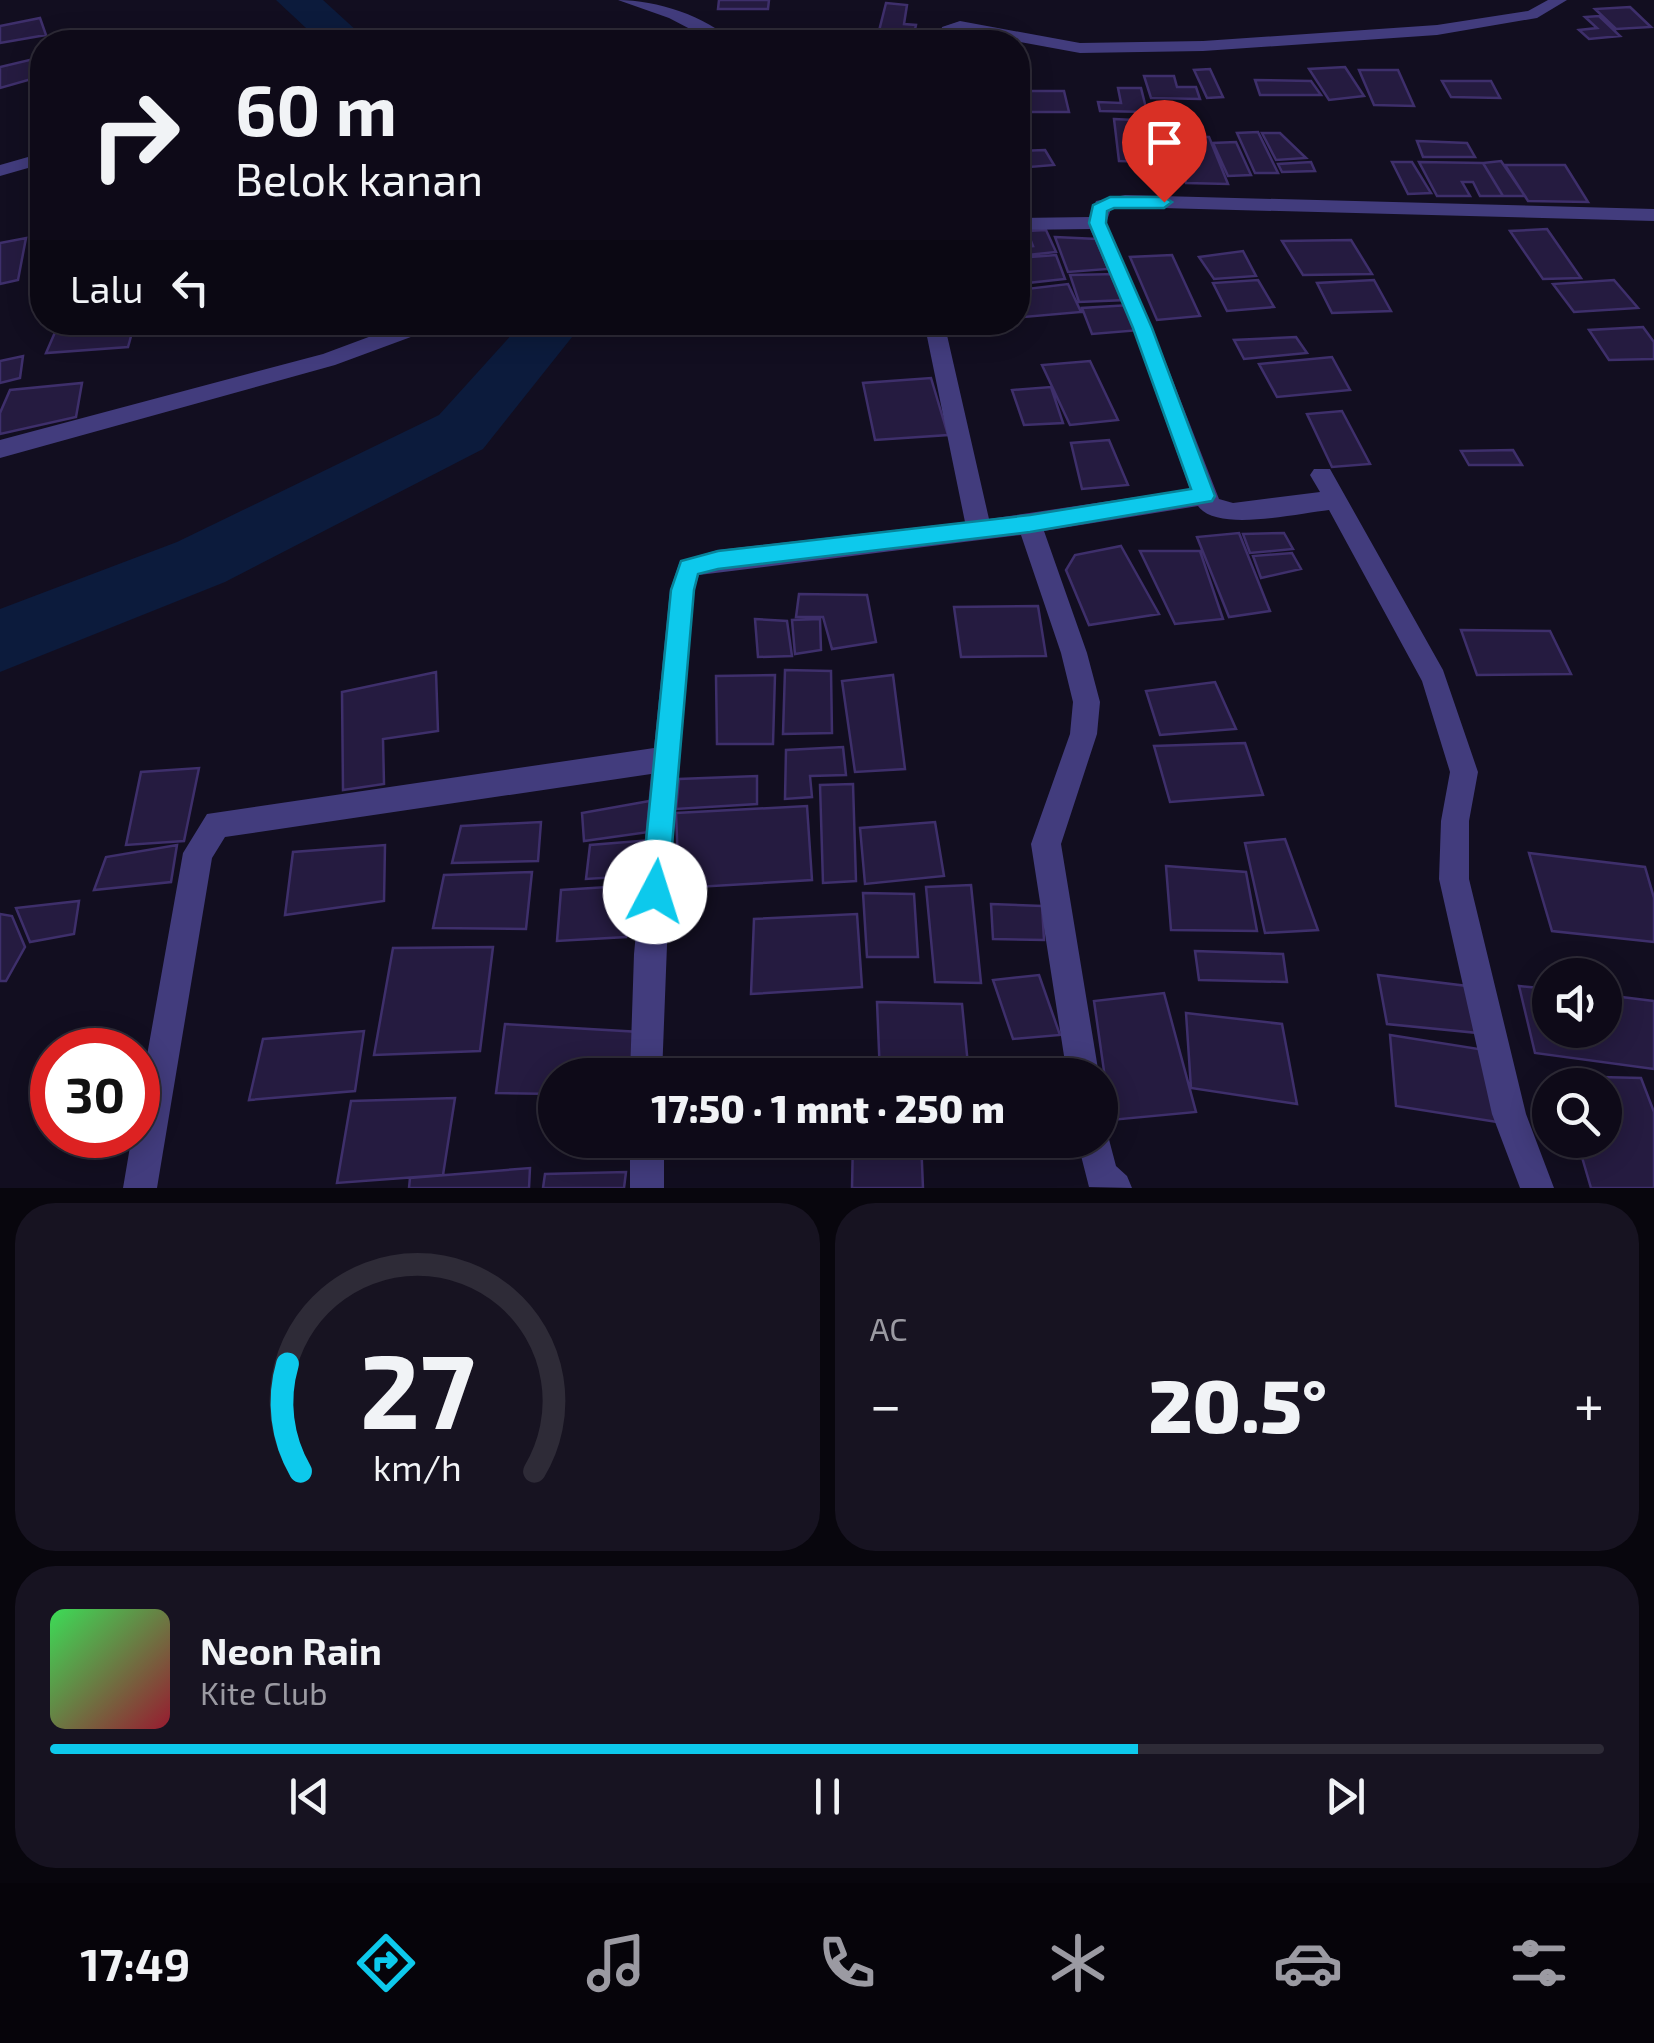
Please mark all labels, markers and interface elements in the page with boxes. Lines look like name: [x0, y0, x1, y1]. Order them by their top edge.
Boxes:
text: 60 m: [235, 66, 397, 150]
icon: right: [70, 70, 200, 200]
pin: [1122, 100, 1207, 203]
icon: arrive: [1137, 115, 1192, 170]
text: Belok kanan: [235, 151, 483, 205]
icon: left: [163, 260, 218, 315]
text: Lalu: [70, 265, 143, 311]
position arrow: [603, 840, 707, 944]
map controls: [1532, 958, 1622, 1158]
button: sound: [1532, 958, 1622, 1048]
speed limit sign: 30: [30, 1028, 160, 1158]
button: search: [1532, 1068, 1622, 1158]
text: 17:50 · 1 mnt · 250 m: [651, 1085, 1005, 1131]
text: AC: [870, 1309, 908, 1347]
text: 27: [360, 1325, 475, 1450]
text: 20.5°: [1148, 1358, 1327, 1448]
text: −: [870, 1370, 902, 1436]
text: +: [1574, 1370, 1604, 1436]
text: km/h: [373, 1445, 462, 1488]
text: Neon Rain: [200, 1627, 382, 1673]
text: Kite Club: [200, 1673, 328, 1711]
icon: previous: [282, 1769, 337, 1824]
icon: pause: [800, 1769, 855, 1824]
icon: next: [1318, 1769, 1373, 1824]
icon: directions: [351, 1928, 421, 1998]
icon: music: [581, 1928, 651, 1998]
icon: phone: [812, 1928, 882, 1998]
icon: climate: [1043, 1928, 1113, 1998]
icon: car: [1273, 1928, 1343, 1998]
icon: filters: [1504, 1928, 1574, 1998]
text: 17:49: [80, 1936, 190, 1990]

